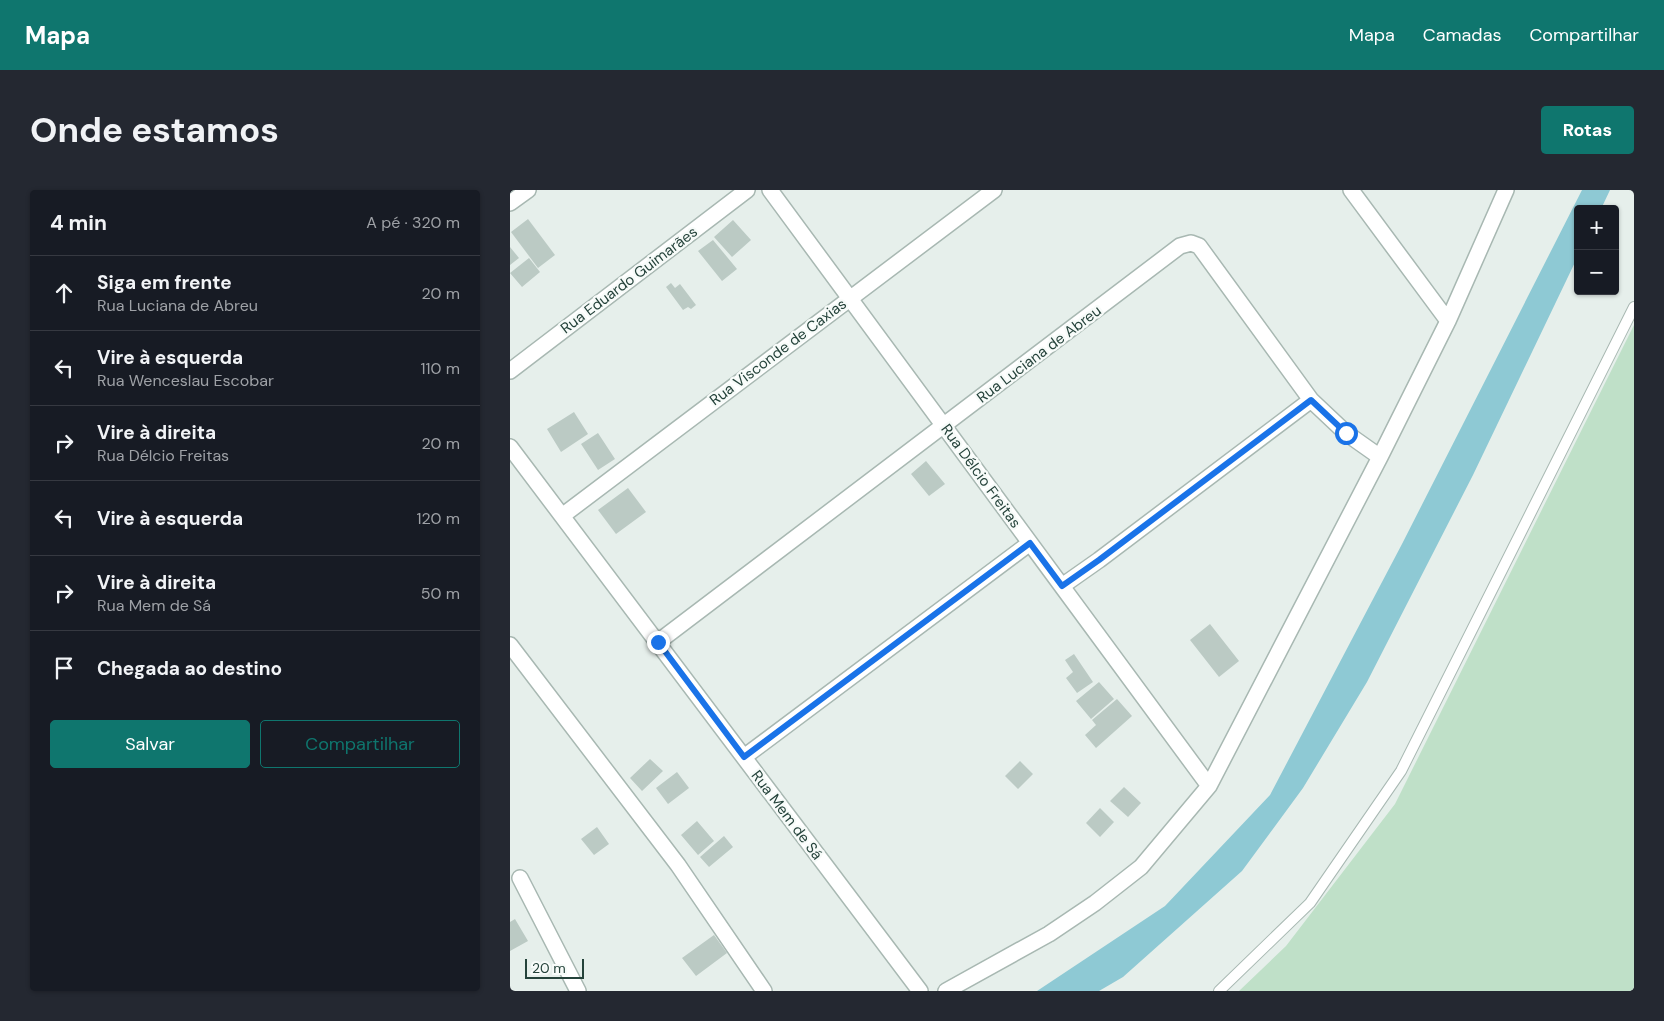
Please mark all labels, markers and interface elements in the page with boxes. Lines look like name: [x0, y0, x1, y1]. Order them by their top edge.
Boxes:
text: Mapa: [25, 20, 90, 51]
text: Mapa: [1349, 23, 1395, 47]
text: Camadas: [1423, 23, 1501, 47]
text: Compartilhar: [1529, 23, 1639, 47]
button: Rotas: [1541, 106, 1634, 154]
text: Onde estamos: [30, 107, 279, 153]
map controls: [1574, 205, 1619, 295]
button: +: [1574, 205, 1619, 250]
text: 4 min: [50, 209, 107, 237]
text: A pé · 320 m: [366, 212, 460, 233]
street label: Rua Eduardo Guimarães: [556, 222, 702, 338]
button: −: [1574, 250, 1619, 295]
text: Siga em frente: [97, 270, 232, 295]
icon: ahead: [50, 279, 78, 307]
text: 20 m: [421, 283, 460, 304]
street label: Rua Visconde de Caxias: [706, 294, 850, 410]
text: Rua Luciana de Abreu: [97, 295, 258, 316]
street label: Rua Luciana de Abreu: [973, 301, 1105, 407]
text: Vire à esquerda: [97, 345, 243, 370]
icon: left: [50, 354, 78, 382]
text: 110 m: [421, 358, 460, 379]
text: Rua Wenceslau Escobar: [97, 370, 274, 391]
text: Vire à direita: [97, 420, 216, 445]
street label: Rua Délcio Freitas: [936, 420, 1026, 532]
route start: [1335, 422, 1358, 445]
icon: right: [50, 429, 78, 457]
text: 20 m: [421, 433, 460, 454]
text: Rua Délcio Freitas: [97, 445, 229, 466]
icon: left: [50, 504, 78, 532]
text: Vire à esquerda: [97, 506, 243, 531]
text: 120 m: [416, 508, 460, 529]
text: Vire à direita: [97, 570, 216, 595]
icon: right: [50, 579, 78, 607]
text: 50 m: [421, 583, 460, 604]
text: Rua Mem de Sá: [97, 595, 211, 616]
route end: [647, 631, 670, 654]
icon: arrive: [50, 654, 78, 682]
text: Chegada ao destino: [97, 656, 282, 681]
button: Salvar: [50, 720, 250, 768]
button: Compartilhar: [260, 720, 460, 768]
street label: Rua Mem de Sá: [747, 766, 827, 864]
scale bar: [525, 956, 584, 979]
text: 20 m: [532, 959, 566, 977]

